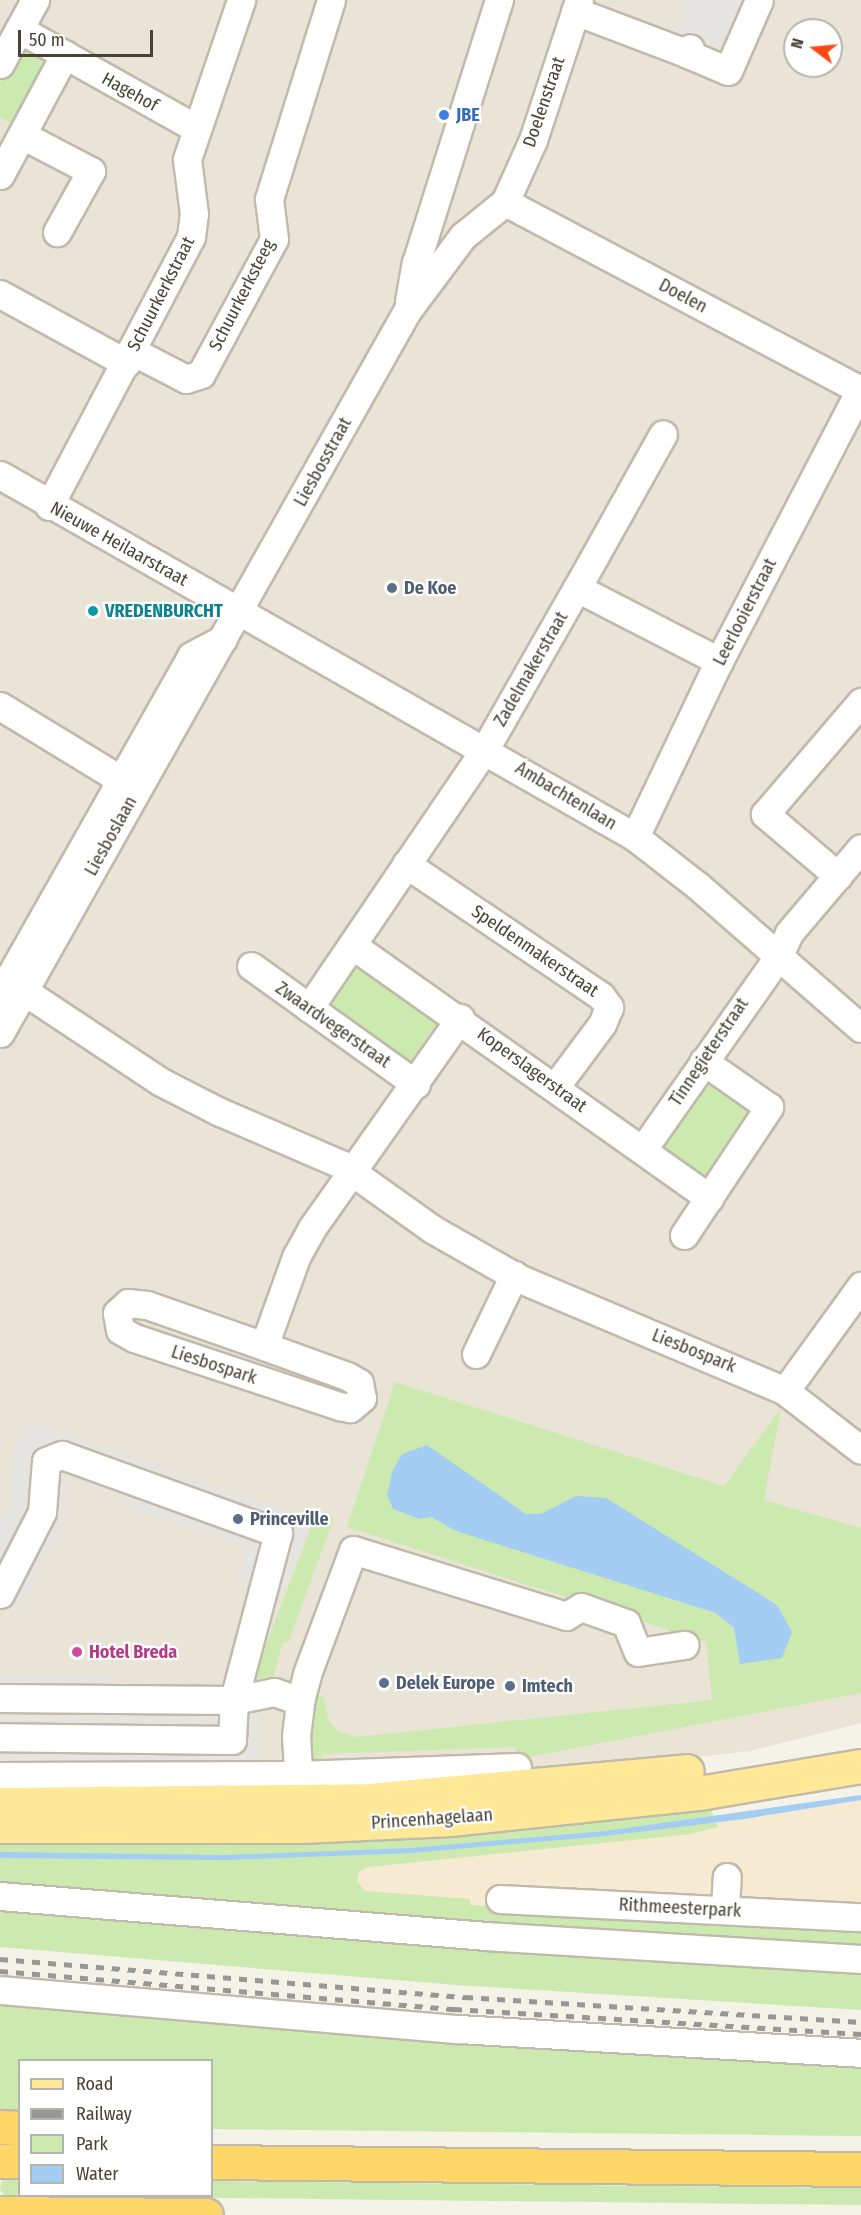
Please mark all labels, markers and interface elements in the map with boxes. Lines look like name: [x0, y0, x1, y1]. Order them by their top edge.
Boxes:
scale bar: [21, 18, 156, 56]
north arrow: [783, 18, 843, 78]
text: 50 m: [29, 29, 65, 51]
text: N: [787, 36, 808, 51]
street label: Doelenstraat: [518, 54, 570, 150]
street label: Hagehof: [98, 68, 162, 116]
place label: JBE: [456, 104, 480, 126]
marker: JBE: [437, 108, 451, 122]
street label: Schuurkerkstraat: [123, 233, 199, 355]
street label: Schuurkerksteeg: [205, 236, 279, 354]
street label: Doelen: [655, 274, 711, 318]
street label: Liesbosstraat: [290, 414, 356, 510]
street label: Nieuwe Heilaarstraat: [46, 497, 192, 591]
street label: Leerlooierstraat: [709, 555, 781, 669]
place label: De Koe: [404, 577, 456, 599]
marker: De Koe: [385, 581, 399, 595]
place label: VREDENBURCHT: [105, 600, 223, 622]
marker: VREDENBURCHT: [86, 604, 100, 618]
street label: Zadelmakerstraat: [489, 608, 573, 730]
street label: Ambachtenlaan: [511, 757, 621, 835]
street label: Liesboslaan: [80, 792, 142, 880]
street label: Speldenmakerstraat: [467, 900, 603, 1002]
street label: Zwaardvegerstraat: [271, 977, 395, 1073]
street label: Tinnegieterstraat: [665, 994, 753, 1110]
street label: Koperslagerstraat: [473, 1023, 591, 1117]
street label: Liesbospark: [649, 1324, 739, 1378]
street label: Liesbospark: [168, 1341, 260, 1389]
place label: Princeville: [250, 1508, 329, 1530]
marker: Princeville: [231, 1512, 245, 1526]
place label: Hotel Breda: [89, 1641, 177, 1663]
marker: Hotel Breda: [70, 1645, 84, 1659]
place label: Delek Europe: [396, 1672, 495, 1694]
place label: Imtech: [522, 1675, 573, 1697]
marker: Delek Europe: [377, 1676, 391, 1690]
marker: Imtech: [503, 1679, 517, 1693]
street label: Princenhagelaan: [370, 1804, 494, 1834]
street label: Rithmeesterpark: [618, 1894, 742, 1922]
legend: [18, 2059, 213, 2197]
text: Road: [76, 2073, 113, 2095]
text: Railway: [76, 2103, 132, 2125]
text: Park: [76, 2133, 108, 2155]
text: Water: [76, 2163, 119, 2185]

